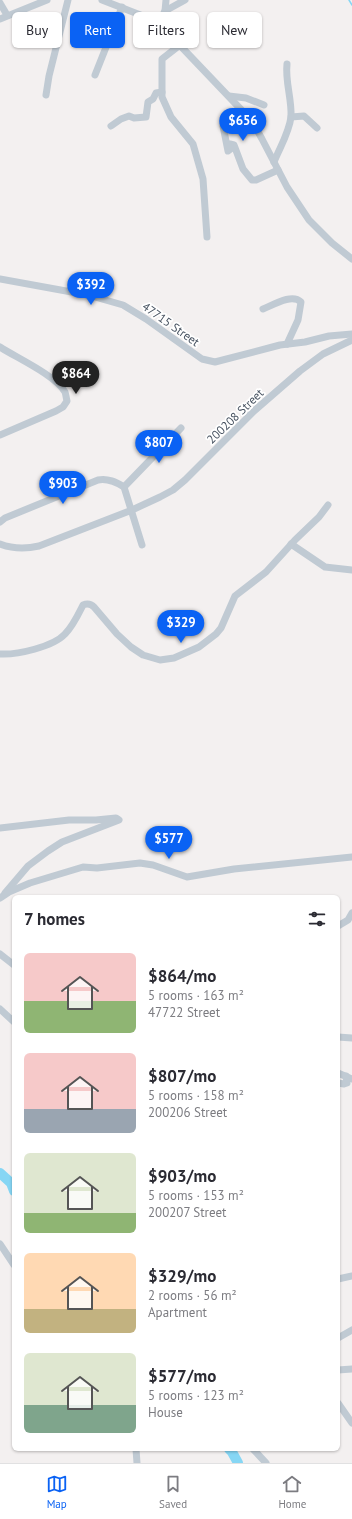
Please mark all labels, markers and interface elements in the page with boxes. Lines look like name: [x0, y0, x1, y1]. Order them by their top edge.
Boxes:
chip: Buy: [12, 12, 62, 48]
chip: Rent: [70, 12, 125, 48]
chip: Filters: [133, 12, 199, 48]
chip: New: [207, 12, 262, 48]
pin: $656: [219, 108, 267, 142]
text: $656: [228, 112, 258, 129]
pin: $392: [67, 272, 115, 306]
text: $392: [76, 276, 106, 293]
street label: 47715 Street: [139, 299, 203, 349]
pin: $864: [52, 361, 100, 395]
text: $864: [61, 365, 91, 382]
street label: 200208 Street: [204, 385, 266, 447]
pin: $807: [135, 430, 183, 464]
text: $807: [144, 434, 174, 451]
pin: $903: [39, 471, 87, 505]
text: $903: [48, 475, 78, 492]
pin: $329: [157, 610, 205, 644]
text: $329: [166, 614, 196, 631]
pin: $577: [145, 826, 193, 860]
text: $577: [154, 830, 184, 847]
text: 7 homes: [24, 908, 85, 930]
icon: filters: [306, 908, 328, 930]
text: $864/mo: [148, 965, 216, 987]
icon: home: [56, 969, 104, 1017]
text: 5 rooms · 163 m²: [148, 987, 244, 1004]
text: 47722 Street: [148, 1004, 220, 1021]
text: $807/mo: [148, 1065, 216, 1087]
icon: home: [56, 1069, 104, 1117]
text: 5 rooms · 158 m²: [148, 1087, 244, 1104]
text: 200206 Street: [148, 1104, 227, 1121]
text: $903/mo: [148, 1165, 216, 1187]
icon: home: [56, 1169, 104, 1217]
text: 5 rooms · 153 m²: [148, 1187, 244, 1204]
text: 200207 Street: [148, 1204, 226, 1221]
text: $329/mo: [148, 1265, 216, 1287]
icon: home: [56, 1269, 104, 1317]
text: 2 rooms · 56 m²: [148, 1287, 237, 1304]
text: Apartment: [148, 1304, 207, 1321]
text: $577/mo: [148, 1365, 216, 1387]
icon: home: [56, 1369, 104, 1417]
text: 5 rooms · 123 m²: [148, 1387, 244, 1404]
text: House: [148, 1404, 183, 1421]
tab: Map: [46, 1473, 68, 1511]
tab: Saved: [159, 1473, 187, 1511]
tab: Home: [278, 1473, 306, 1511]

